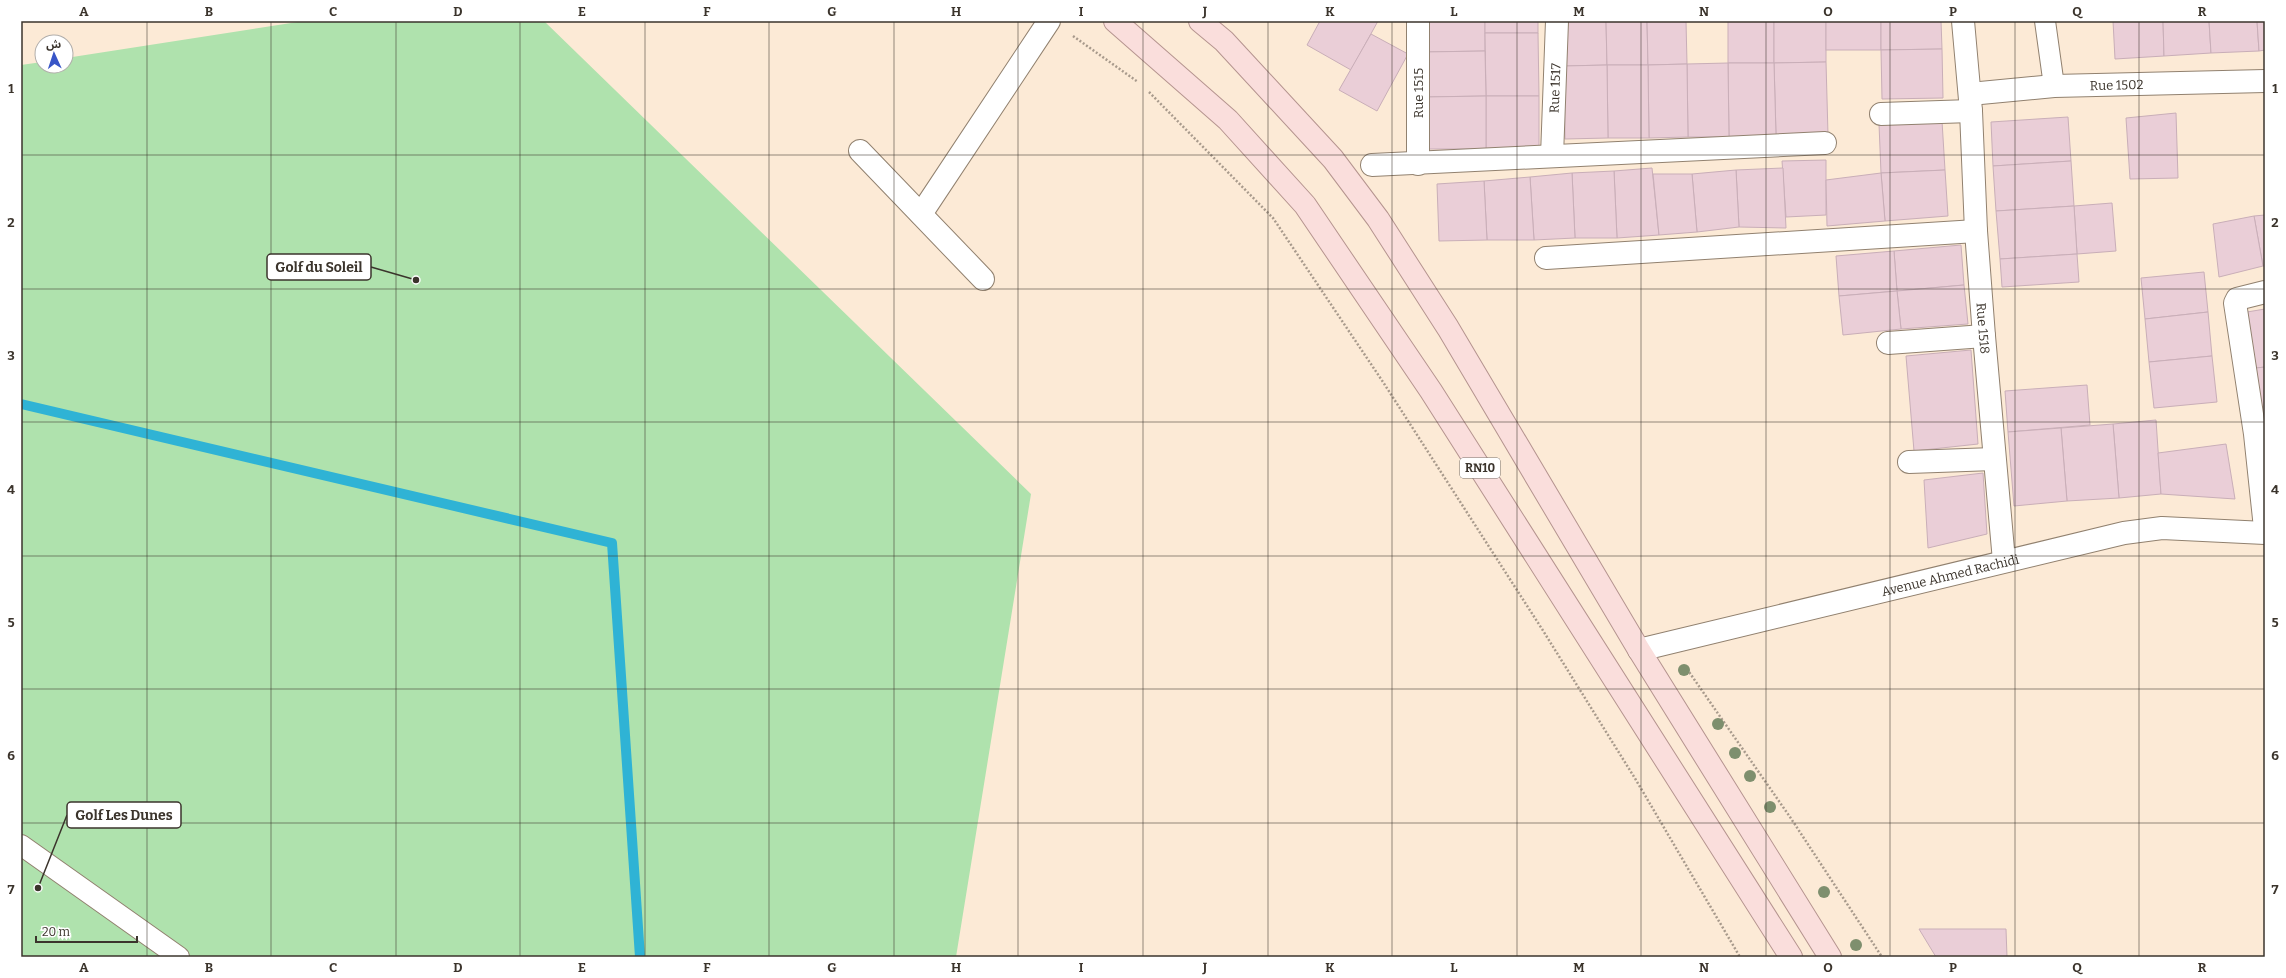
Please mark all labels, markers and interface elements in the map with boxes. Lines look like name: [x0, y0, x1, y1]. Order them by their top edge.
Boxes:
text: A: [79, 4, 89, 19]
text: B: [205, 4, 213, 19]
text: C: [329, 4, 337, 19]
text: D: [453, 4, 463, 19]
text: E: [578, 4, 586, 19]
text: F: [703, 4, 711, 19]
text: G: [827, 4, 837, 19]
text: H: [951, 4, 961, 19]
text: I: [1079, 4, 1084, 19]
text: J: [1202, 4, 1208, 19]
text: K: [1325, 4, 1335, 19]
text: L: [1450, 4, 1458, 19]
text: M: [1573, 4, 1585, 19]
text: N: [1699, 4, 1709, 19]
text: O: [1823, 4, 1833, 19]
text: P: [1949, 4, 1957, 19]
text: Q: [2072, 4, 2083, 19]
text: R: [2198, 4, 2207, 19]
north arrow: [34, 34, 74, 74]
text: ش: [46, 38, 61, 51]
street label: Rue 1517: [1546, 62, 1563, 113]
street label: Rue 1515: [1411, 68, 1426, 118]
street label: Rue 1502: [2090, 76, 2144, 93]
text: 1: [8, 81, 14, 96]
text: 1: [2272, 81, 2278, 96]
text: 2: [7, 215, 15, 230]
text: 2: [2271, 215, 2279, 230]
callout: Golf du Soleil: [267, 254, 371, 280]
text: Golf du Soleil: [275, 259, 363, 276]
street label: Rue 1518: [1974, 302, 1993, 354]
text: 3: [7, 348, 15, 363]
text: 3: [2271, 348, 2279, 363]
road number: RN10: [1460, 458, 1500, 478]
text: 4: [7, 482, 15, 497]
text: 4: [2271, 482, 2279, 497]
street label: Avenue Ahmed Rachidi: [1880, 551, 2020, 599]
text: 5: [7, 615, 15, 630]
text: 5: [2271, 615, 2279, 630]
text: 6: [7, 748, 15, 763]
text: 6: [2271, 748, 2279, 763]
callout: Golf Les Dunes: [67, 802, 181, 828]
text: Golf Les Dunes: [75, 807, 173, 824]
text: 7: [8, 882, 15, 897]
text: 7: [2272, 882, 2279, 897]
scale bar: [36, 918, 137, 944]
text: 20 m: [42, 925, 71, 939]
text: A: [79, 960, 89, 975]
text: B: [205, 960, 213, 975]
text: C: [329, 960, 337, 975]
text: D: [453, 960, 463, 975]
text: E: [578, 960, 586, 975]
text: F: [703, 960, 711, 975]
text: G: [827, 960, 837, 975]
text: H: [951, 960, 961, 975]
text: I: [1079, 960, 1084, 975]
text: J: [1202, 960, 1208, 975]
text: K: [1325, 960, 1335, 975]
text: L: [1450, 960, 1458, 975]
text: M: [1573, 960, 1585, 975]
text: N: [1699, 960, 1709, 975]
text: O: [1823, 960, 1833, 975]
text: P: [1949, 960, 1957, 975]
text: Q: [2072, 960, 2083, 975]
text: R: [2198, 960, 2207, 975]

